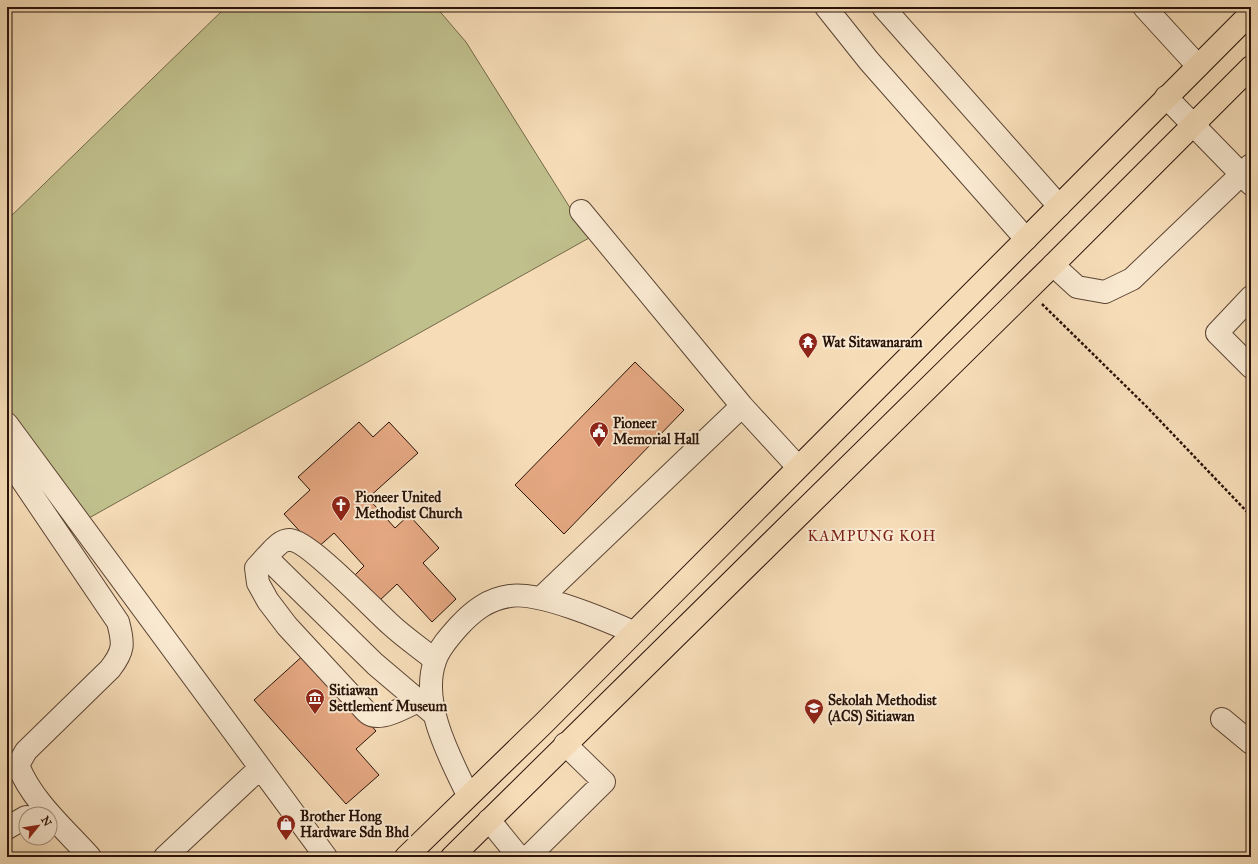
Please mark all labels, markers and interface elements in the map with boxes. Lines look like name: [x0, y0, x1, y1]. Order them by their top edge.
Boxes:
temple icon: Wat Sitawanaram: [797, 331, 819, 359]
place label: Wat Sitawanaram: [822, 334, 923, 351]
place label: Pioneer Memorial Hall: [613, 415, 701, 448]
public building icon: Pioneer Memorial Hall: [588, 420, 610, 448]
place label: Pioneer United Methodist Church: [355, 489, 463, 522]
church icon: Pioneer United Methodist Church: [330, 494, 352, 522]
district label: KAMPUNG KOH: [808, 527, 936, 545]
place label: Sitiawan Settlement Museum: [329, 682, 448, 715]
museum icon: Sitiawan Settlement Museum: [304, 687, 326, 715]
place label: Sekolah Methodist (ACS) Sitiawan: [828, 692, 937, 726]
school or university icon: Sekolah Methodist (ACS) Sitiawan: [803, 697, 825, 725]
north arrow: [18, 806, 58, 846]
place label: Brother Hong Hardware Sdn Bhd: [300, 808, 410, 841]
shop icon: Brother Hong Hardware Sdn Bhd: [275, 813, 297, 841]
text: N: [38, 814, 55, 829]

